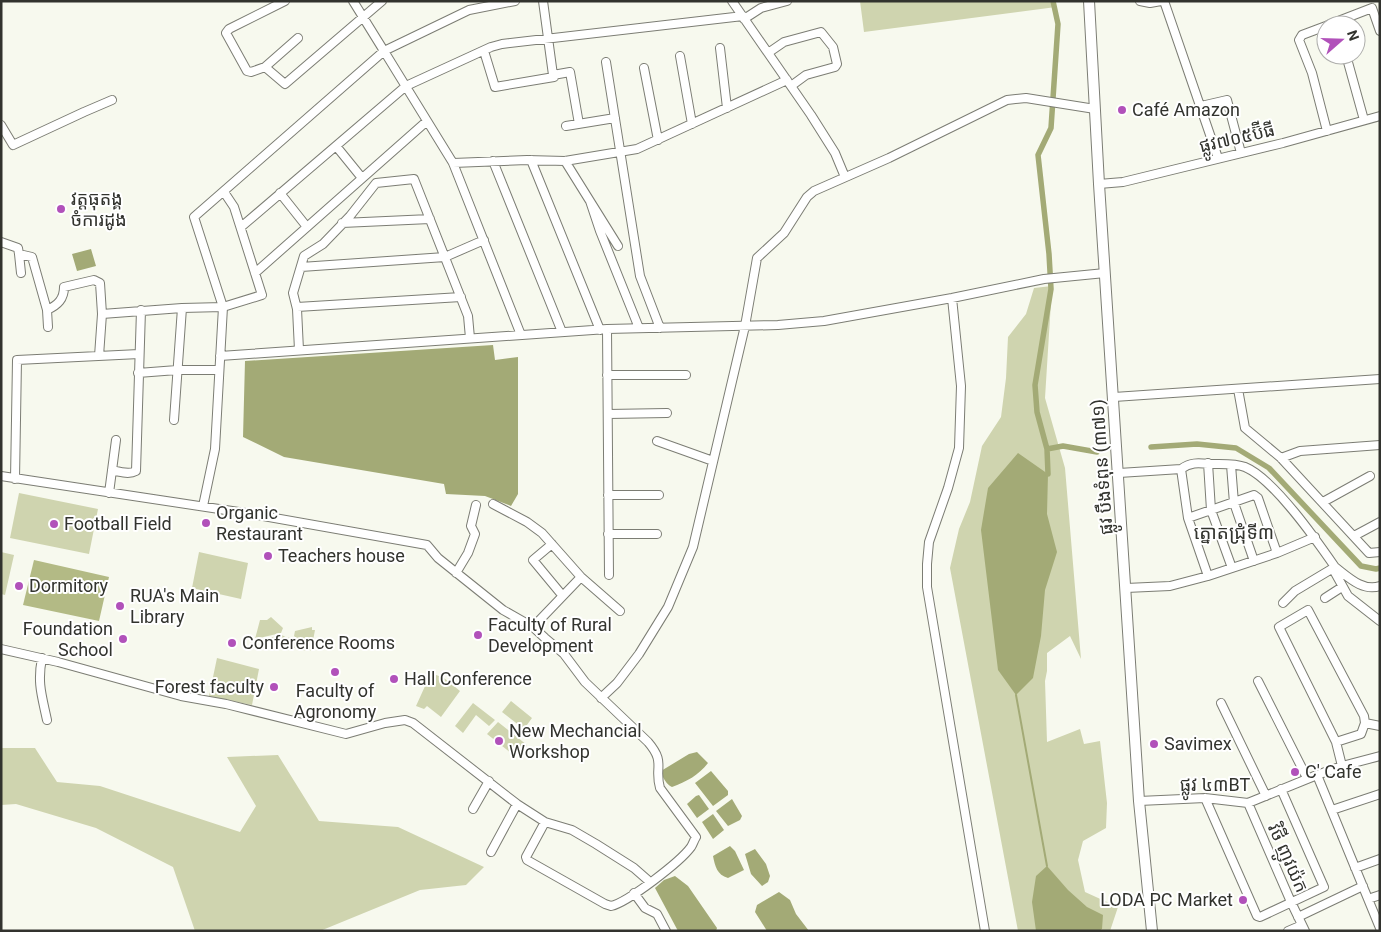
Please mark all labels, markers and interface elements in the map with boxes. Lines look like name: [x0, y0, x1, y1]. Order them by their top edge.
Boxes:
north arrow: [1316, 15, 1366, 65]
text: N: [1344, 28, 1362, 43]
place label: Café Amazon: [1132, 99, 1240, 120]
marker: Café Amazon: [1116, 104, 1128, 116]
street label: ផ្លូវ៧០៥ប៊ីធី: [1197, 117, 1278, 163]
place label: វត្តធុតង្គ ចំការដូង: [71, 188, 127, 231]
marker: វត្តធុតង្គ ចំការដូង: [55, 203, 67, 215]
street label: ផ្លូវ បឹងទំពុន (៣៧១): [1086, 398, 1123, 536]
place label: Organic Restaurant: [216, 502, 303, 544]
place label: Football Field: [64, 513, 172, 534]
marker: Organic Restaurant: [200, 517, 212, 529]
marker: Football Field: [48, 518, 60, 530]
district label: ត្នោតជ្រុំទី៣: [1194, 521, 1274, 544]
place label: Teachers house: [278, 545, 405, 566]
marker: Teachers house: [262, 550, 274, 562]
place label: Dormitory: [29, 575, 109, 596]
marker: Dormitory: [13, 580, 25, 592]
place label: RUA's Main Library: [130, 585, 219, 627]
marker: RUA's Main Library: [114, 600, 126, 612]
place label: Faculty of Rural Development: [488, 614, 612, 656]
place label: Foundation School: [23, 618, 113, 660]
marker: Faculty of Rural Development: [472, 629, 484, 641]
place label: Conference Rooms: [242, 632, 395, 653]
marker: Foundation School: [117, 633, 129, 645]
marker: Conference Rooms: [226, 637, 238, 649]
marker: Faculty of Agronomy: [329, 666, 341, 678]
place label: Hall Conference: [404, 668, 532, 689]
marker: Hall Conference: [388, 673, 400, 685]
place label: Forest faculty: [155, 676, 264, 697]
place label: Faculty of Agronomy: [294, 680, 377, 722]
marker: Forest faculty: [268, 681, 280, 693]
place label: New Mechancial Workshop: [509, 720, 642, 762]
place label: Savimex: [1164, 733, 1232, 754]
marker: New Mechancial Workshop: [493, 735, 505, 747]
marker: Savimex: [1148, 738, 1160, 750]
place label: C' Cafe: [1305, 761, 1361, 782]
marker: C' Cafe: [1289, 766, 1301, 778]
street label: ផ្លូវ ៤៣BT: [1180, 774, 1250, 801]
street label: វិថី ញូវយ៉ក: [1258, 819, 1313, 898]
place label: LODA PC Market: [1100, 889, 1233, 910]
marker: LODA PC Market: [1237, 894, 1249, 906]

